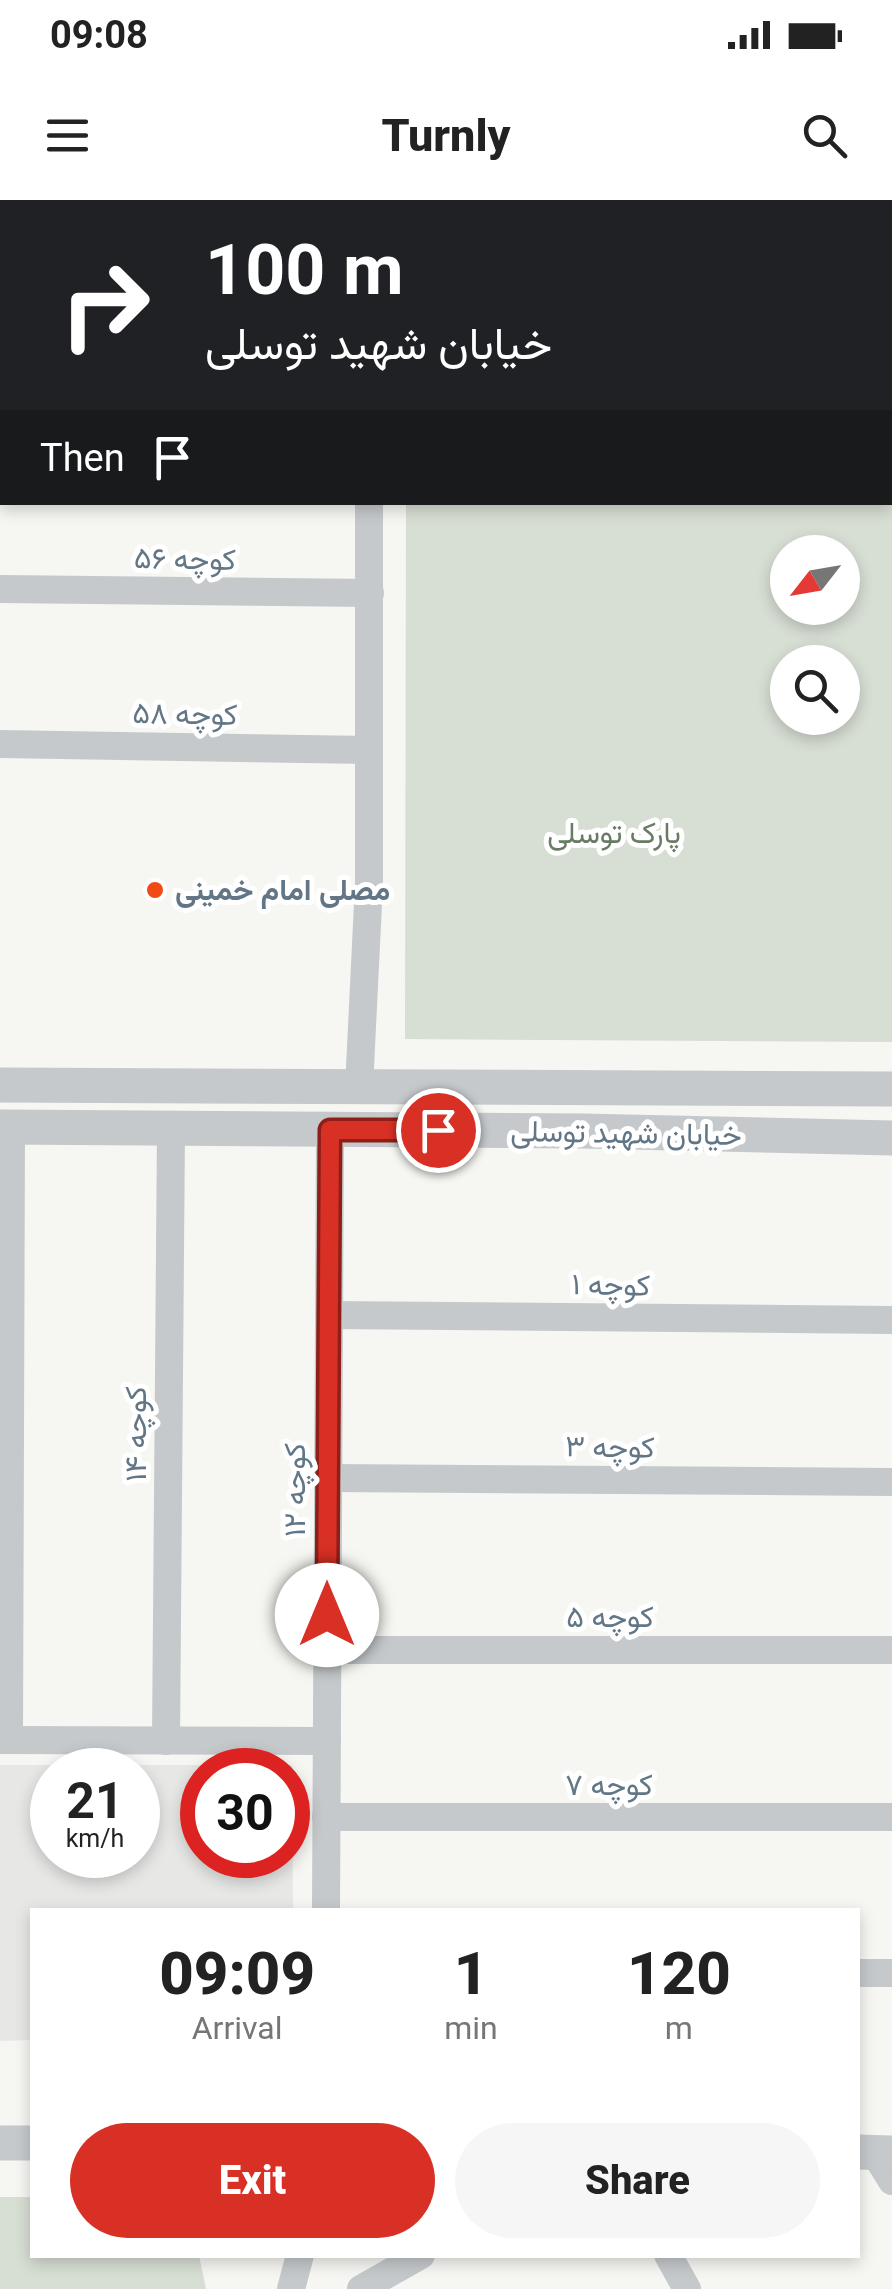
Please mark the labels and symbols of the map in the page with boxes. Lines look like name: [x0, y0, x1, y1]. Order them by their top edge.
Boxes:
north arrow: [770, 535, 860, 625]
street label: کوچه ۵۶: [134, 540, 236, 580]
street label: کوچه ۵۸: [132, 695, 238, 735]
park label: پارک توسلی: [547, 815, 681, 853]
place label: مصلی امام خمینی: [175, 872, 390, 909]
marker: مصلی امام خمینی: [144, 879, 166, 901]
pin: [396, 1088, 481, 1173]
street label: خیابان شهید توسلی: [510, 1113, 742, 1153]
street label: کوچه ۱: [571, 1266, 651, 1306]
street label: کوچه ۱۴: [118, 1386, 156, 1482]
street label: کوچه ۳: [565, 1428, 655, 1468]
street label: کوچه ۱۲: [277, 1443, 315, 1537]
position arrow: [275, 1563, 379, 1667]
street label: کوچه ۵: [566, 1599, 654, 1637]
speed limit sign: 30: [180, 1748, 310, 1878]
street label: کوچه ۷: [565, 1767, 653, 1805]

